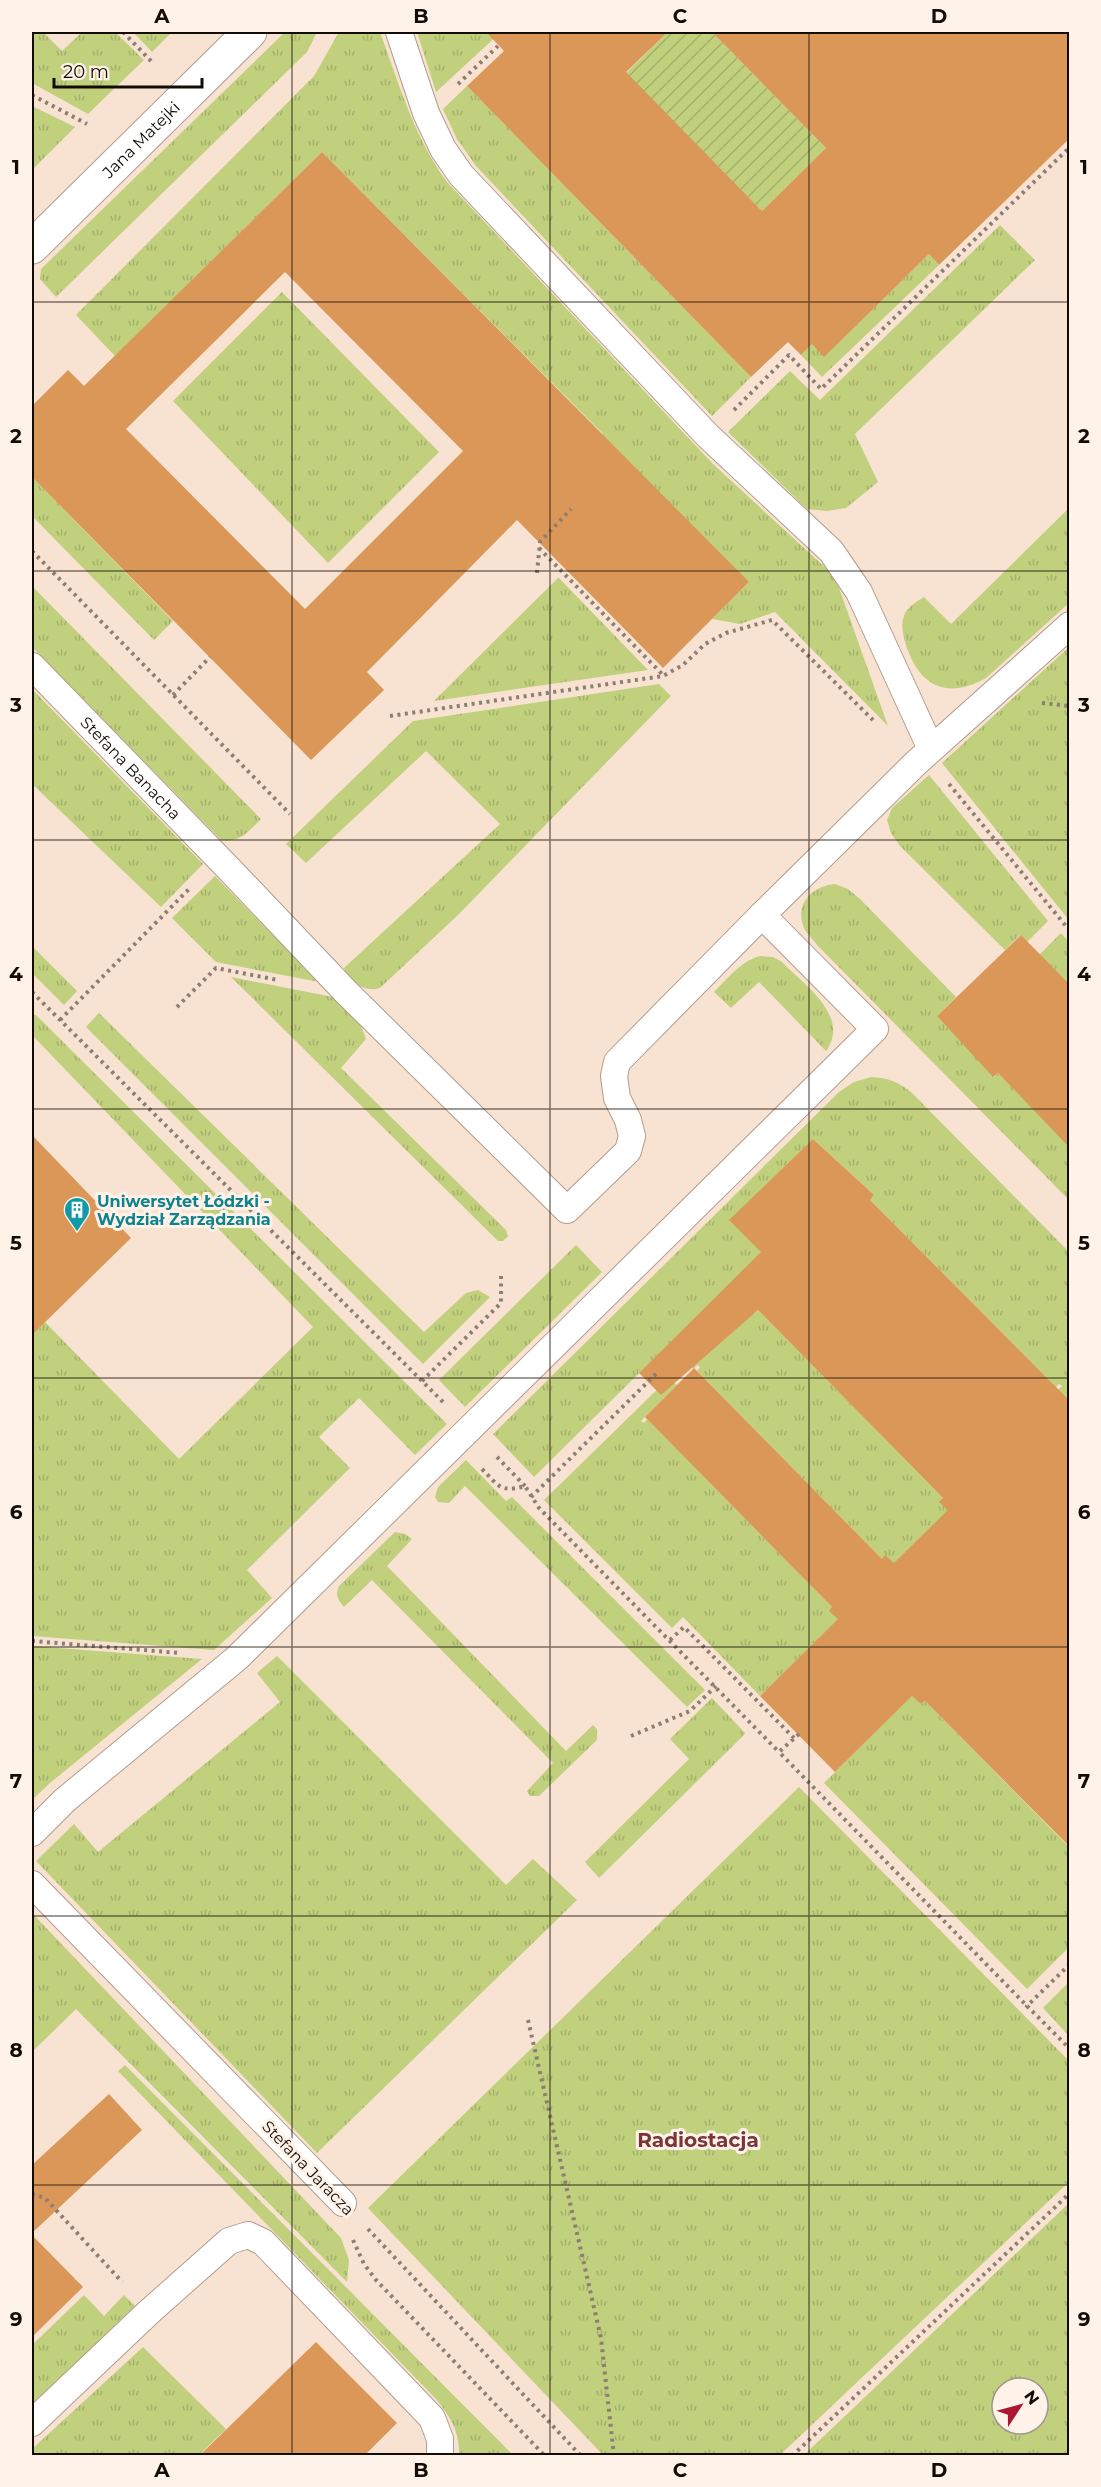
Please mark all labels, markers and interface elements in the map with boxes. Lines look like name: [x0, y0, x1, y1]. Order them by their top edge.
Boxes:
text: A: [153, 4, 170, 28]
text: B: [413, 4, 429, 28]
text: C: [673, 4, 688, 28]
text: D: [931, 4, 947, 28]
scale bar: [54, 51, 202, 89]
text: 20 m: [63, 61, 109, 83]
street label: Jana Matejki: [98, 97, 183, 182]
text: 1: [12, 155, 20, 179]
text: 1: [1080, 155, 1088, 179]
text: 2: [10, 424, 22, 448]
text: 2: [1078, 424, 1090, 448]
text: 3: [9, 693, 22, 717]
text: 3: [1077, 693, 1090, 717]
street label: Stefana Banacha: [77, 713, 185, 823]
text: 4: [9, 962, 23, 986]
text: 4: [1077, 962, 1091, 986]
place label: Uniwersytet Łódzki - Wydział Zarządzania: [97, 1192, 271, 1230]
building icon: Uniwersytet Łódzki - Wydział Zarządzania: [62, 1195, 92, 1233]
text: 5: [10, 1231, 22, 1255]
text: 5: [1078, 1231, 1090, 1255]
text: 6: [10, 1500, 23, 1524]
text: 6: [1078, 1500, 1091, 1524]
text: 7: [10, 1769, 22, 1793]
text: 7: [1078, 1769, 1090, 1793]
text: 8: [9, 2038, 23, 2062]
text: 8: [1077, 2038, 1091, 2062]
street label: Stefana Jaracza: [258, 2117, 358, 2219]
district label: Radiostacja: [637, 2128, 759, 2152]
text: 9: [10, 2307, 22, 2331]
text: 9: [1078, 2307, 1090, 2331]
north arrow: [990, 2376, 1050, 2436]
text: N: [1020, 2387, 1043, 2408]
text: A: [153, 2458, 170, 2482]
text: B: [413, 2458, 429, 2482]
text: C: [673, 2458, 688, 2482]
text: D: [931, 2458, 947, 2482]

